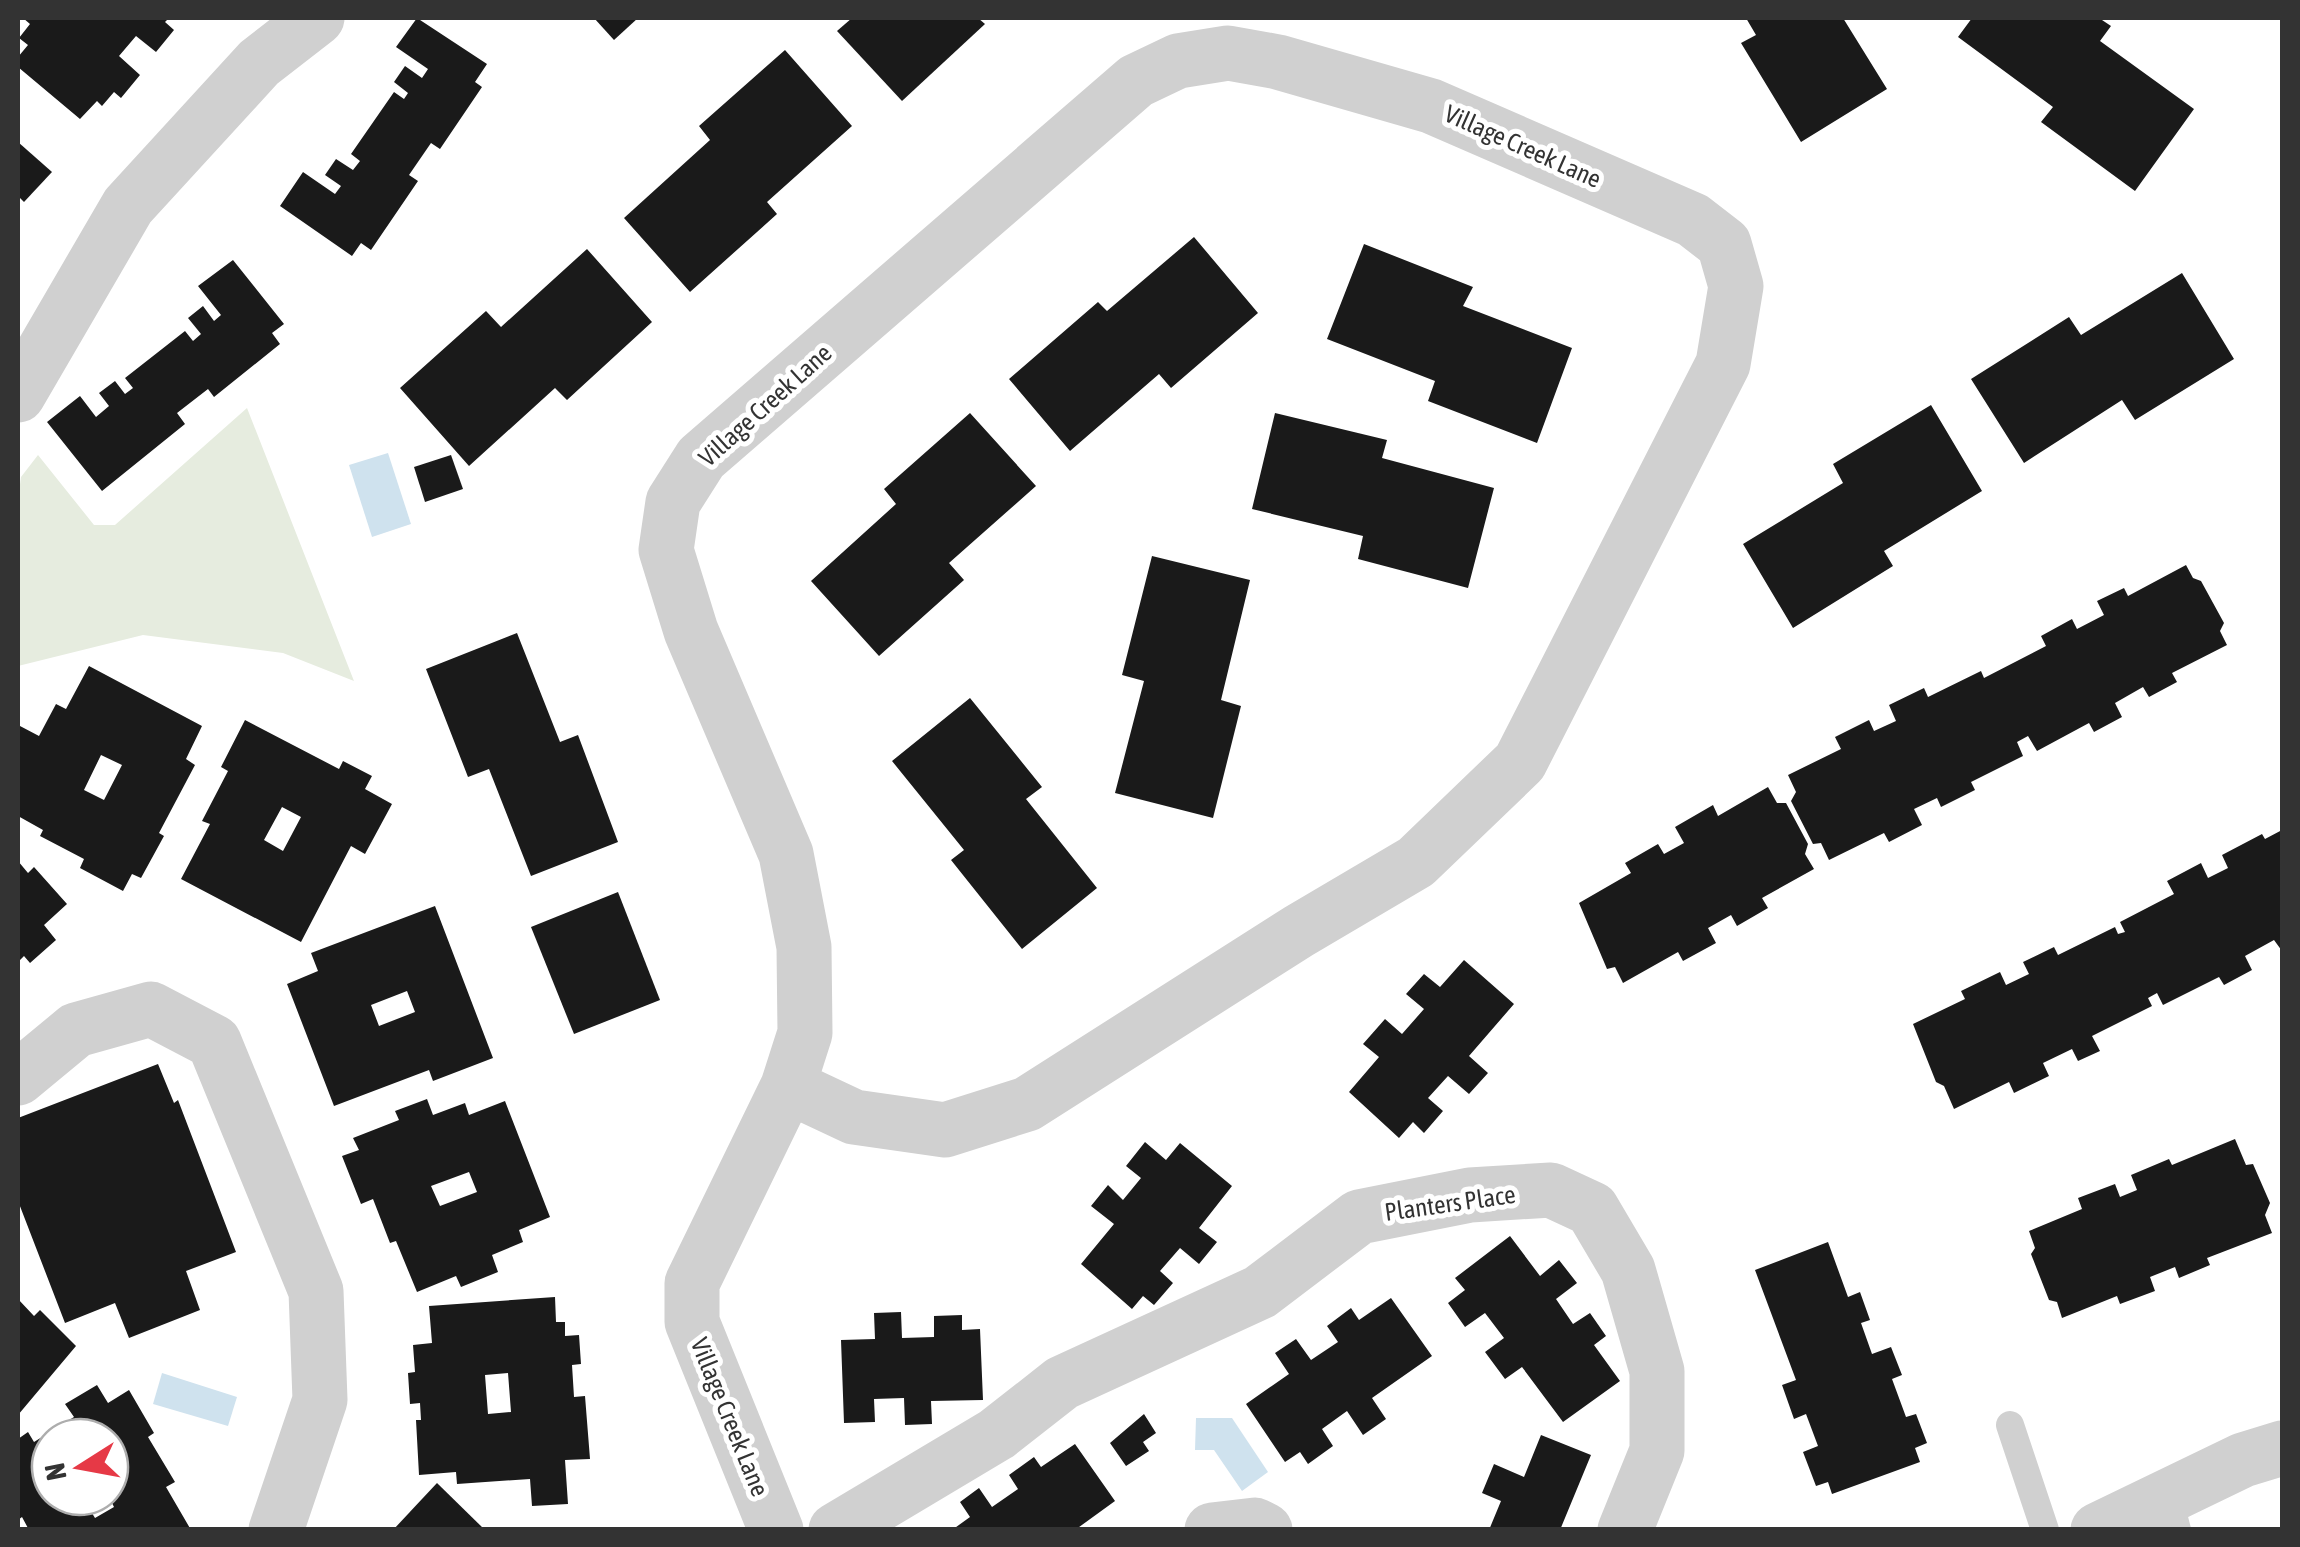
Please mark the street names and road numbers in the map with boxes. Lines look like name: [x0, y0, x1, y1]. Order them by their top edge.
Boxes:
street label: Village Creek Lane: [1440, 99, 1606, 193]
street label: Village Creek Lane: [693, 338, 837, 472]
street label: Planters Place: [1383, 1180, 1517, 1226]
street label: Village Creek Lane: [685, 1334, 775, 1500]

